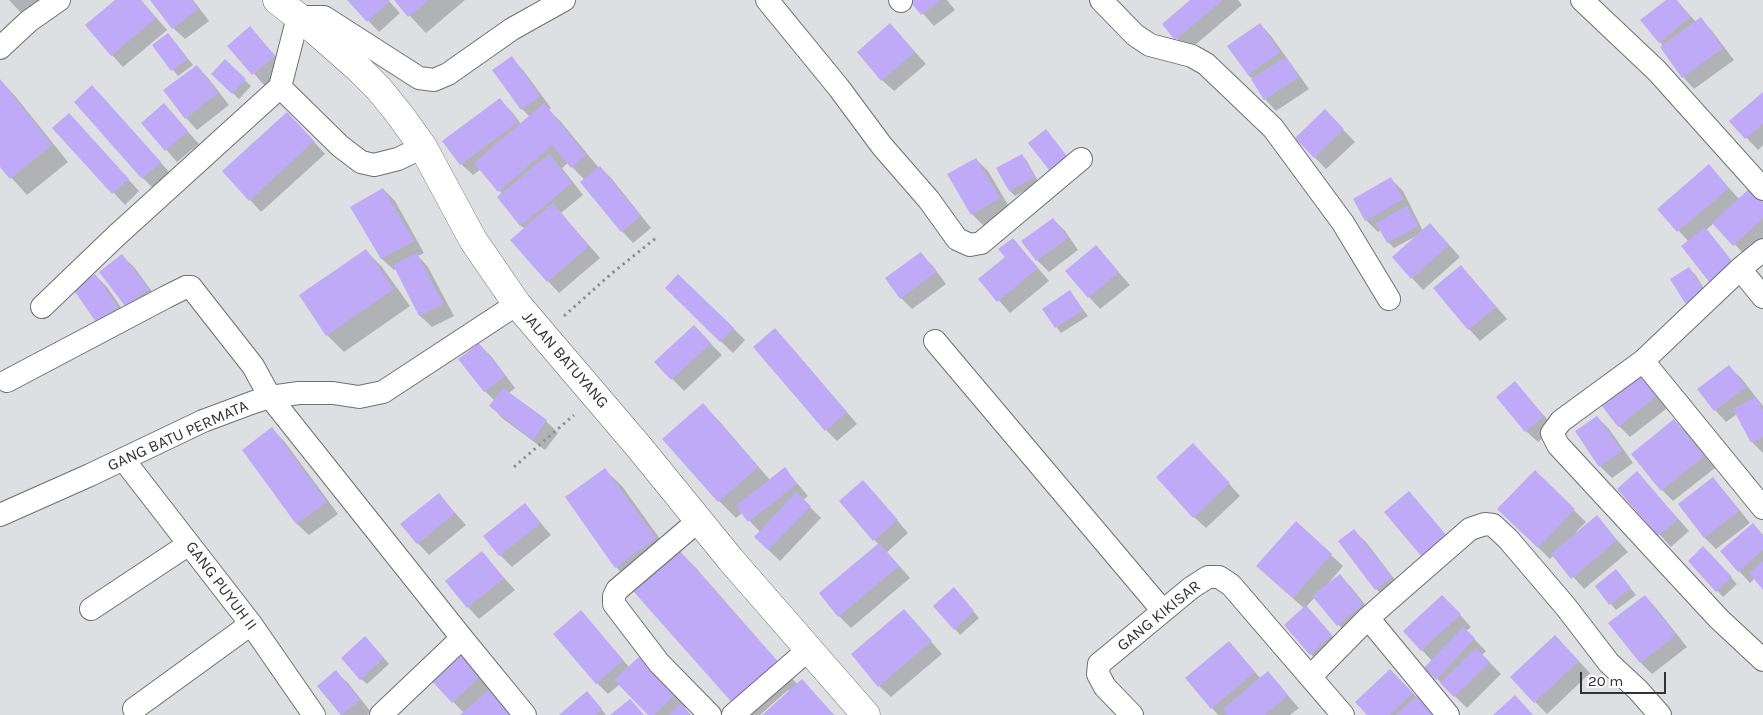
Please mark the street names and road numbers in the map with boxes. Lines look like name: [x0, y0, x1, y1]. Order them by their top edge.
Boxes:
street label: JALAN BATUYANG: [518, 308, 612, 412]
street label: GANG BATU PERMATA: [105, 396, 251, 476]
street label: GANG PUYUH II: [181, 538, 261, 634]
street label: GANG KIKISAR: [1113, 577, 1205, 655]

